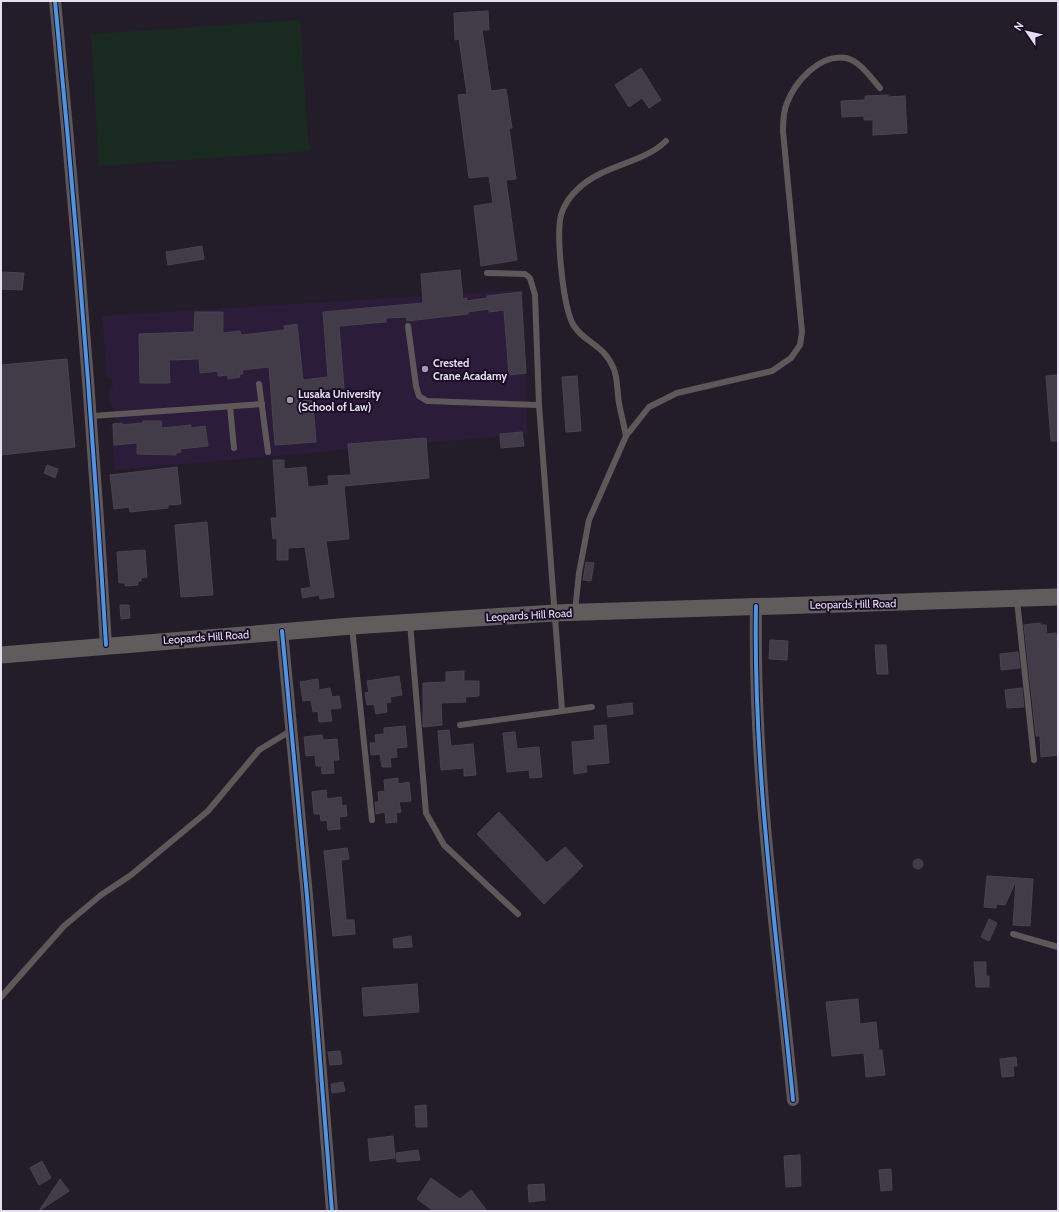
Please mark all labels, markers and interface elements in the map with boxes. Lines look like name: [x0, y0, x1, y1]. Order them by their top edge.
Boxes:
north arrow: [1007, 12, 1047, 52]
text: N: [1011, 19, 1027, 34]
place label: Crested Crane Acadamy: [433, 356, 507, 383]
marker: Crested Crane Acadamy: [420, 364, 430, 374]
place label: Lusaka University (School of Law): [298, 387, 381, 414]
marker: Lusaka University (School of Law): [285, 395, 295, 405]
street label: Leopards Hill Road: [810, 596, 896, 612]
street label: Leopards Hill Road: [485, 606, 573, 624]
street label: Leopards Hill Road: [162, 627, 250, 647]

